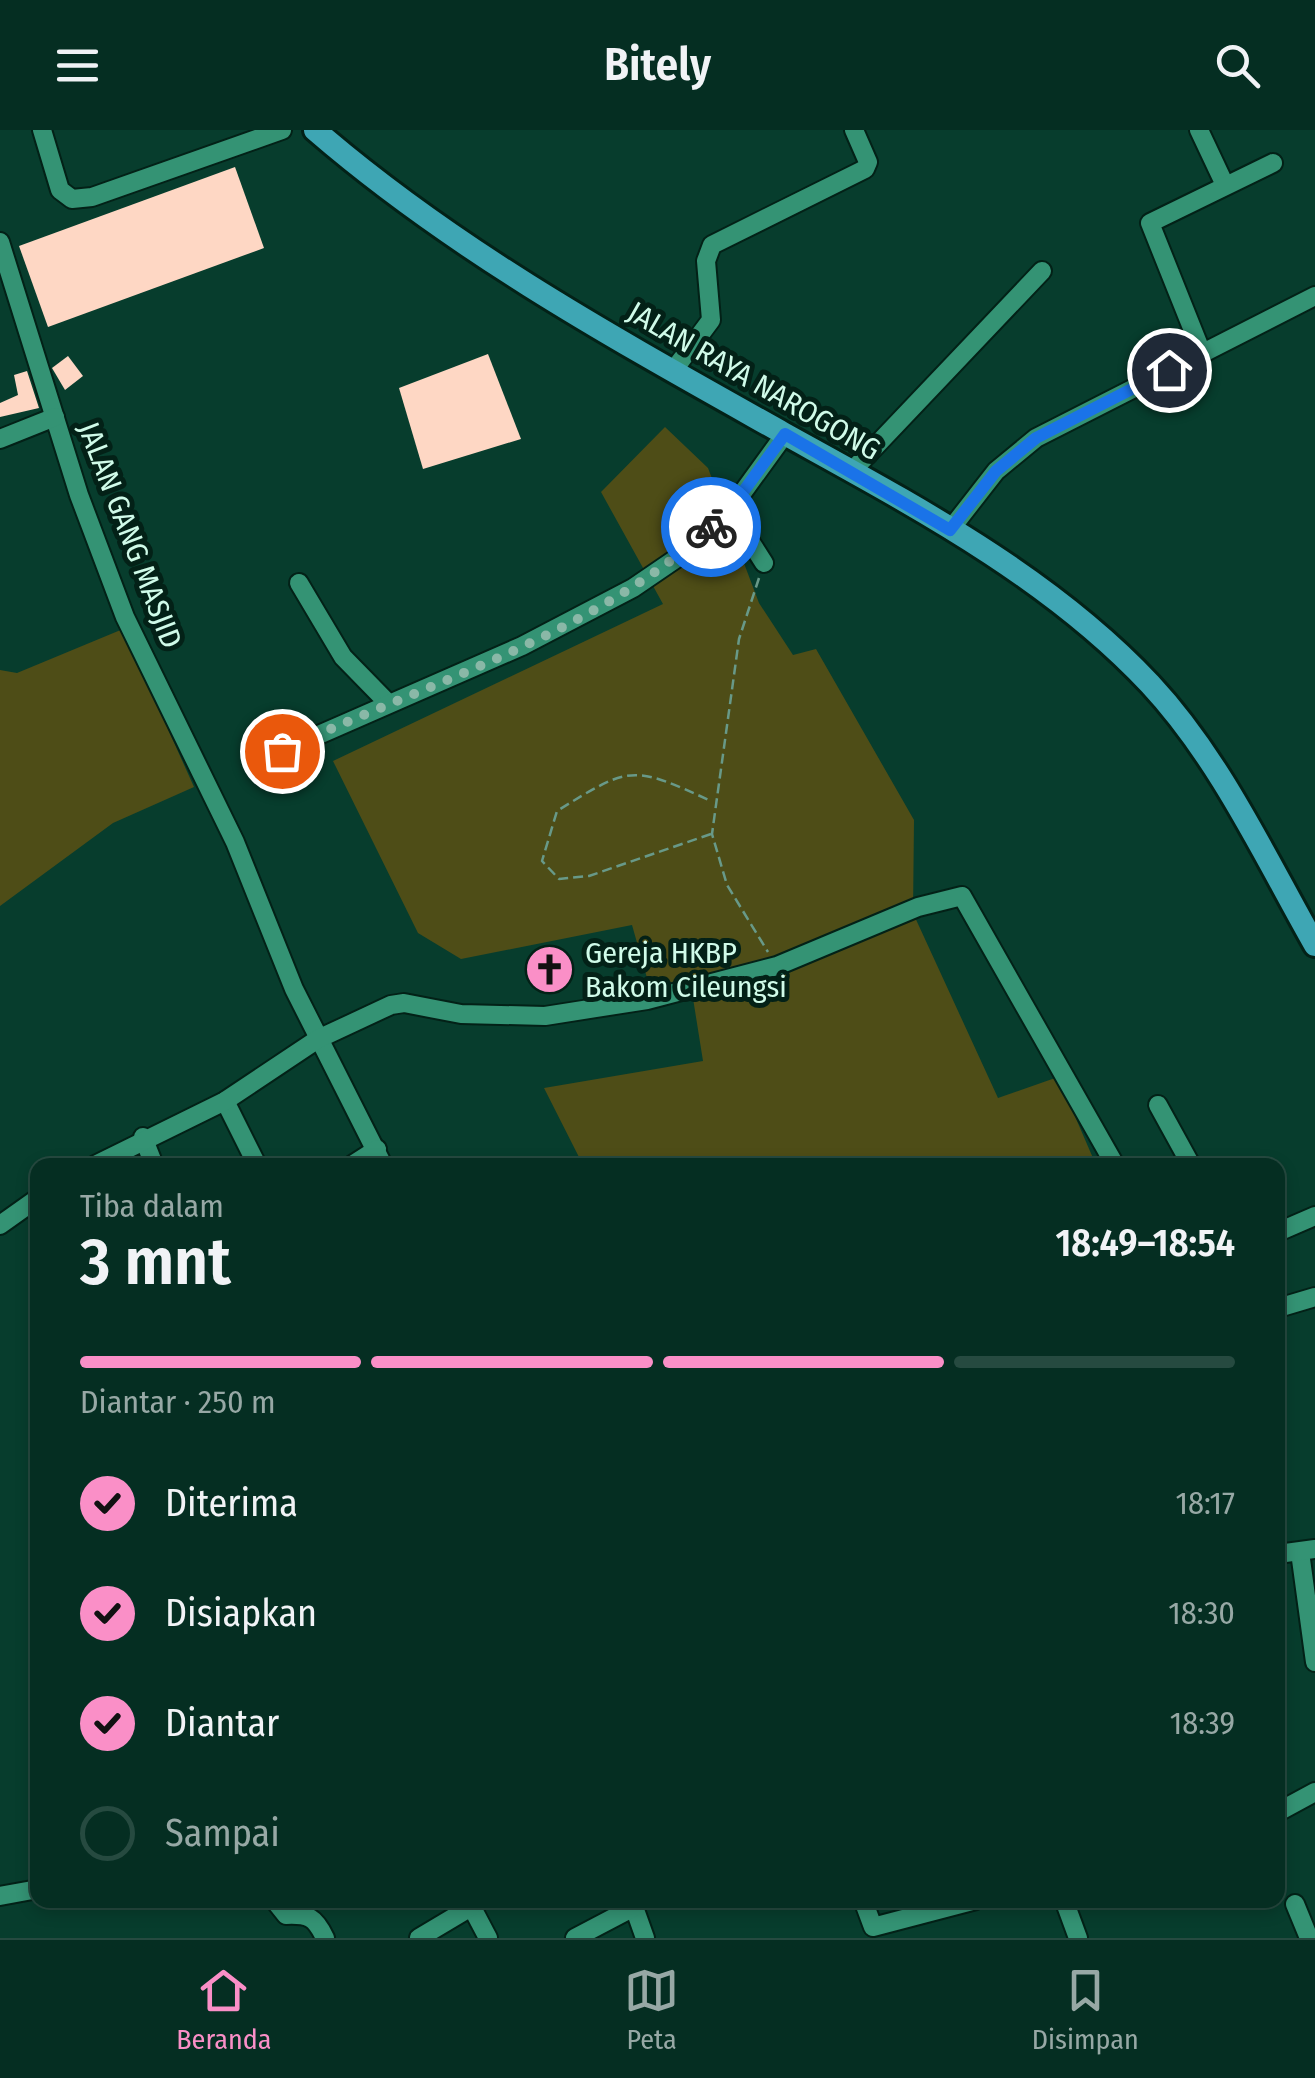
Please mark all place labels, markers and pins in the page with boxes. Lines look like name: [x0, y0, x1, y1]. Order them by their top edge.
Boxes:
pin: [1127, 328, 1212, 413]
pin: [240, 709, 325, 794]
place label: Gereja HKBP Bakom Cileungsi: [585, 935, 787, 1005]
church icon: Gereja HKBP Bakom Cileungsi: [524, 944, 576, 996]

